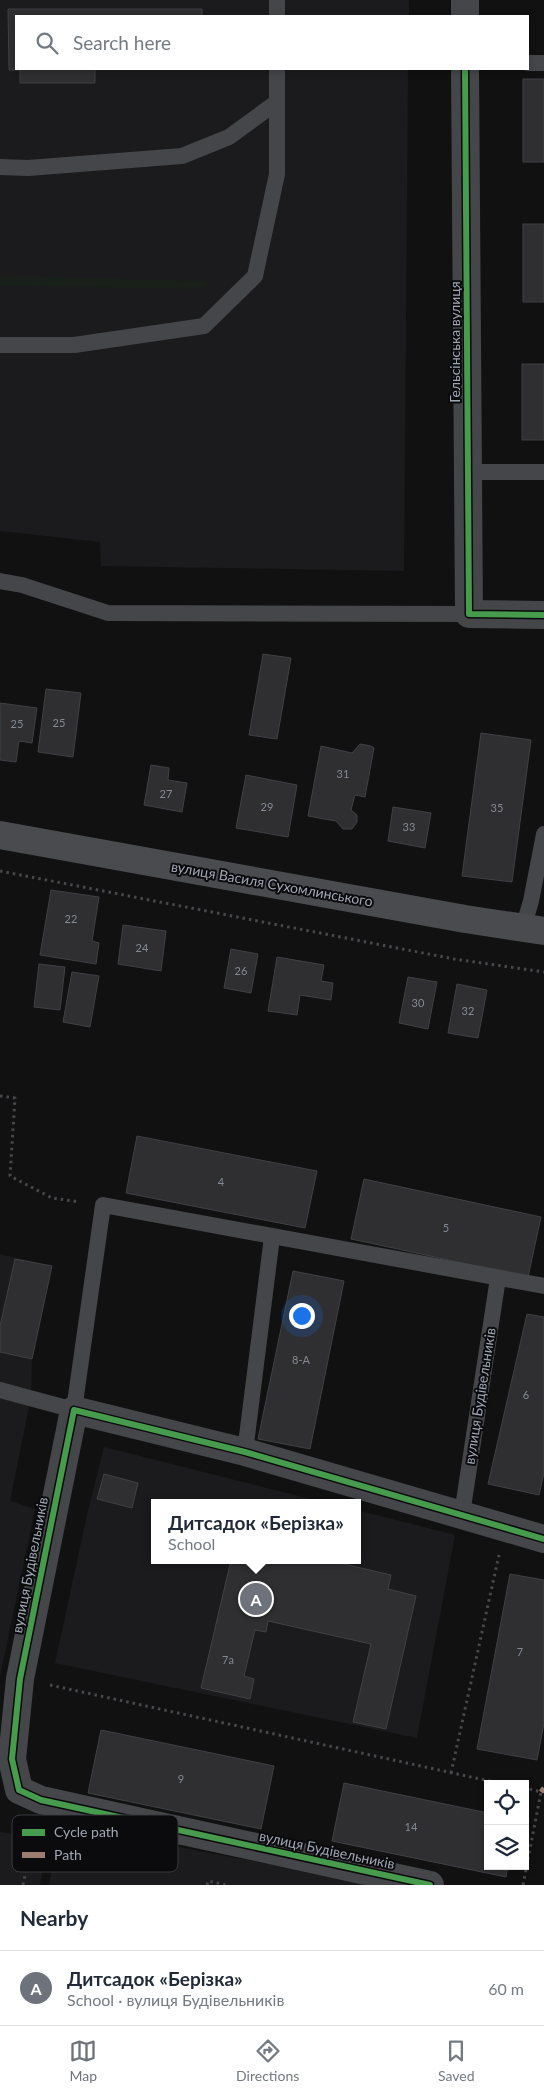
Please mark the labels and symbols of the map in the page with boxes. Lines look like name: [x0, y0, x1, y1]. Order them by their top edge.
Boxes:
street label: Гельсінська вулиця: [446, 281, 463, 403]
house number: 25: [53, 716, 65, 729]
house number: 25: [11, 717, 23, 730]
house number: 31: [337, 767, 349, 780]
house number: 27: [160, 787, 172, 800]
house number: 29: [261, 800, 273, 813]
house number: 35: [491, 801, 503, 814]
house number: 33: [403, 820, 415, 833]
street label: вулиця Василя Сухомлинського: [170, 857, 374, 910]
house number: 22: [65, 912, 77, 925]
house number: 24: [136, 941, 149, 954]
house number: 26: [235, 964, 247, 977]
house number: 30: [412, 996, 425, 1009]
house number: 32: [462, 1004, 474, 1017]
house number: 4: [218, 1175, 225, 1188]
house number: 5: [443, 1221, 449, 1234]
your location: [289, 1303, 315, 1329]
street label: вулиця Будівельників: [460, 1326, 499, 1465]
house number: 8-А: [292, 1353, 311, 1366]
house number: 6: [523, 1388, 529, 1401]
street label: вулиця Будівельників: [8, 1495, 51, 1634]
pin: A: [240, 1580, 272, 1618]
house number: 7: [517, 1645, 523, 1658]
house number: 7а: [222, 1653, 234, 1666]
house number: 9: [178, 1772, 184, 1785]
legend: [12, 1815, 178, 1872]
house number: 14: [405, 1820, 418, 1833]
text: Cycle path: [54, 1823, 119, 1840]
street label: вулиця Будівельників: [258, 1827, 396, 1872]
text: Path: [54, 1846, 82, 1863]

